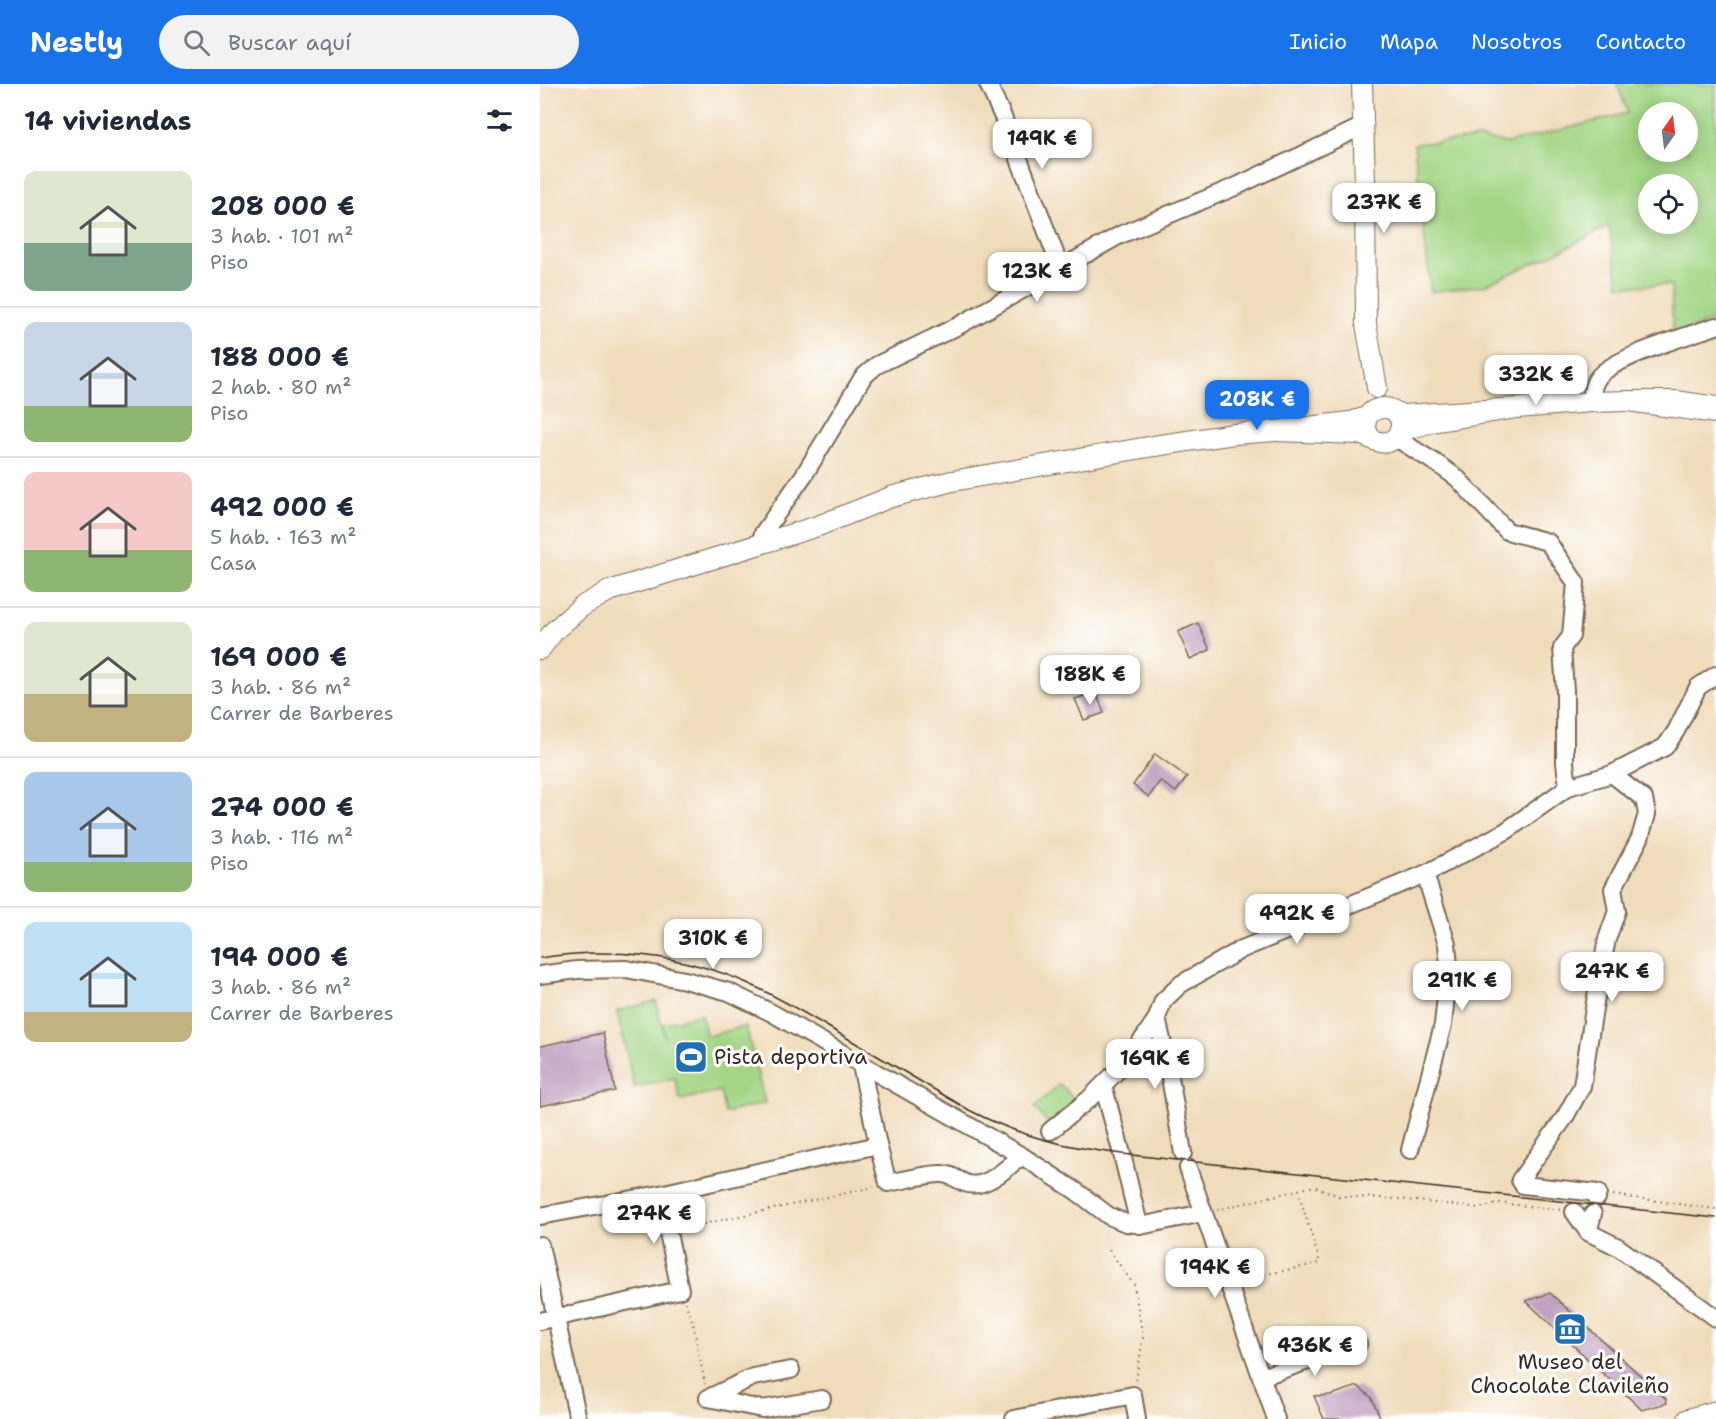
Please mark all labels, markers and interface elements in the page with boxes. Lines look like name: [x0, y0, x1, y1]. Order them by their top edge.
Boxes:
search box: [159, 15, 579, 69]
text: Nestly: [30, 23, 123, 61]
icon: search: [180, 26, 213, 59]
text: Buscar aquí: [228, 28, 351, 57]
text: Inicio: [1289, 28, 1347, 56]
text: Mapa: [1380, 28, 1438, 56]
text: Nosotros: [1471, 28, 1562, 56]
text: Contacto: [1595, 28, 1686, 56]
north arrow: [1638, 102, 1698, 162]
map controls: [1638, 102, 1698, 234]
text: 14 viviendas: [24, 103, 192, 138]
icon: filters: [483, 104, 516, 137]
pin: 149K €: [993, 119, 1091, 170]
text: 149K €: [1007, 125, 1077, 151]
button: locate: [1638, 174, 1698, 234]
pin: 237K €: [1335, 183, 1433, 234]
text: 208 000 €: [210, 188, 355, 223]
text: 237K €: [1346, 189, 1422, 215]
icon: home: [72, 195, 144, 267]
text: 3 hab. · 101 m²: [210, 223, 353, 249]
text: Piso: [210, 249, 248, 275]
pin: 123K €: [988, 252, 1086, 303]
text: 123K €: [1002, 258, 1072, 284]
text: 188 000 €: [210, 339, 349, 374]
icon: home: [72, 346, 144, 418]
pin: 332K €: [1487, 355, 1585, 406]
text: 332K €: [1498, 361, 1574, 387]
text: 2 hab. · 80 m²: [210, 374, 351, 400]
pin: 208K €: [1208, 380, 1306, 431]
text: 208K €: [1219, 386, 1295, 412]
text: Piso: [210, 400, 248, 426]
text: 492 000 €: [210, 489, 354, 524]
icon: home: [72, 496, 144, 568]
text: 5 hab. · 163 m²: [210, 524, 356, 550]
text: Casa: [210, 550, 256, 576]
text: 169 000 €: [210, 639, 347, 674]
icon: home: [72, 646, 144, 718]
pin: 188K €: [1041, 655, 1139, 706]
text: 188K €: [1054, 661, 1126, 687]
text: 3 hab. · 86 m²: [210, 674, 351, 700]
text: Carrer de Barberes: [210, 700, 394, 726]
text: 274 000 €: [210, 789, 354, 824]
icon: home: [72, 796, 144, 868]
text: 3 hab. · 116 m²: [210, 824, 353, 850]
text: Piso: [210, 850, 248, 876]
pin: 492K €: [1248, 894, 1346, 945]
text: 492K €: [1259, 900, 1335, 926]
pin: 310K €: [664, 919, 762, 970]
text: 310K €: [678, 925, 748, 951]
text: 194 000 €: [210, 939, 348, 974]
icon: home: [72, 946, 144, 1018]
pin: 247K €: [1563, 952, 1661, 1003]
text: 247K €: [1575, 958, 1649, 984]
pin: 291K €: [1413, 961, 1511, 1012]
text: 291K €: [1427, 967, 1497, 993]
text: 3 hab. · 86 m²: [210, 974, 351, 1000]
text: Carrer de Barberes: [210, 1000, 394, 1026]
sports icon: Pista deportiva: [673, 1039, 709, 1075]
pin: 169K €: [1106, 1039, 1204, 1090]
place label: Pista deportiva: [714, 1043, 867, 1071]
text: 169K €: [1120, 1045, 1190, 1071]
pin: 274K €: [605, 1194, 703, 1245]
text: 274K €: [616, 1200, 692, 1226]
pin: 194K €: [1166, 1248, 1264, 1299]
text: 194K €: [1179, 1254, 1251, 1280]
museum icon: Museo del Chocolate Clavileño: [1552, 1311, 1588, 1347]
pin: 436K €: [1266, 1326, 1364, 1377]
text: 436K €: [1277, 1332, 1353, 1358]
place label: Museo del Chocolate Clavileño: [1470, 1348, 1670, 1400]

